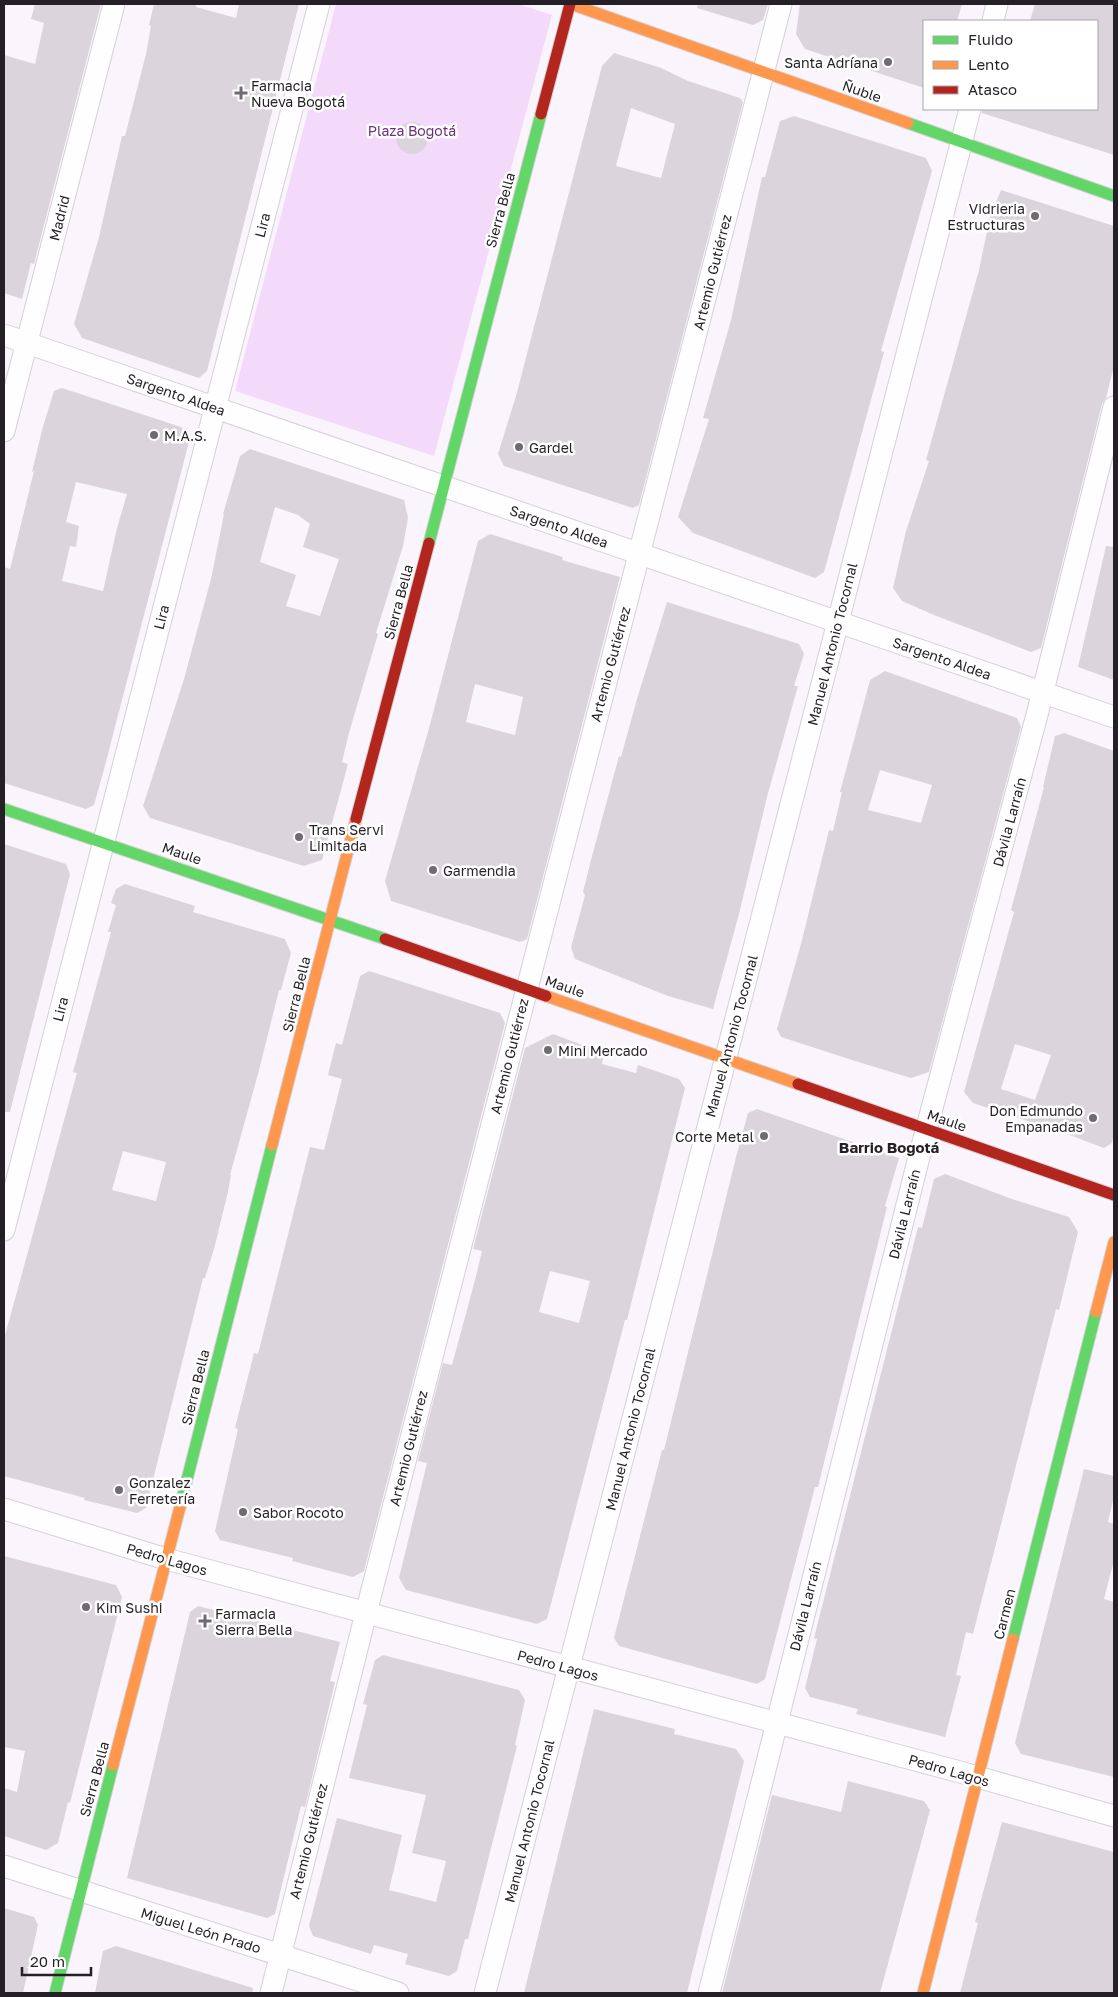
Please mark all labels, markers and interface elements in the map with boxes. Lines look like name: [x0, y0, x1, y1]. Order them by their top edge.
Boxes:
legend: [923, 20, 1098, 110]
text: Fluido: [968, 30, 1013, 48]
place label: Santa Adríana: [784, 54, 878, 71]
text: Lento: [968, 55, 1009, 73]
marker: Santa Adríana: [882, 56, 894, 68]
street label: Ñuble: [840, 76, 884, 106]
place label: Farmacia Nueva Bogotá: [251, 77, 345, 110]
text: Atasco: [968, 80, 1017, 98]
marker: Farmacia Nueva Bogotá: [235, 87, 247, 99]
park label: Plaza Bogotá: [368, 122, 456, 139]
street label: Sierra Bella: [482, 170, 518, 250]
street label: Madrid: [45, 193, 73, 243]
place label: Vidrieria Estructuras: [947, 200, 1025, 233]
marker: Vidrieria Estructuras: [1029, 210, 1041, 222]
street label: Lira: [251, 211, 273, 239]
street label: Artemio Gutiérrez: [689, 212, 735, 332]
street label: Sargento Aldea: [125, 369, 227, 419]
place label: M.A.S.: [164, 427, 207, 444]
marker: M.A.S.: [148, 429, 160, 441]
place label: Gardel: [529, 439, 573, 456]
marker: Gardel: [513, 441, 525, 453]
street label: Sargento Aldea: [508, 501, 610, 551]
street label: Manuel Antonio Tocornal: [803, 561, 861, 727]
street label: Sierra Bella: [380, 562, 416, 642]
street label: Lira: [150, 603, 172, 631]
street label: Artemio Gutiérrez: [586, 604, 634, 724]
street label: Sargento Aldea: [891, 633, 993, 683]
street label: Dávila Larraín: [989, 775, 1029, 869]
place label: Trans Servi Limitada: [309, 821, 384, 854]
marker: Trans Servi Limitada: [293, 831, 305, 843]
street label: Maule: [160, 838, 204, 868]
place label: Garmendia: [443, 862, 516, 879]
marker: Garmendia: [427, 864, 439, 876]
street label: Manuel Antonio Tocornal: [701, 953, 761, 1119]
street label: Sierra Bella: [278, 954, 314, 1034]
street label: Maule: [543, 971, 587, 1001]
street label: Lira: [49, 995, 71, 1023]
street label: Artemio Gutiérrez: [486, 996, 532, 1116]
place label: Mini Mercado: [558, 1042, 648, 1059]
marker: Mini Mercado: [542, 1044, 554, 1056]
place label: Don Edmundo Empanadas: [989, 1102, 1083, 1135]
street label: Maule: [925, 1105, 969, 1135]
marker: Don Edmundo Empanadas: [1087, 1112, 1099, 1124]
place label: Corte Metal: [675, 1128, 754, 1145]
marker: Corte Metal: [758, 1130, 770, 1142]
district label: Barrio Bogotá: [839, 1138, 939, 1156]
street label: Dávila Larraín: [885, 1167, 923, 1261]
street label: Manuel Antonio Tocornal: [601, 1346, 659, 1512]
street label: Sierra Bella: [177, 1347, 213, 1427]
street label: Artemio Gutiérrez: [385, 1388, 431, 1508]
place label: Gonzalez Ferretería: [129, 1474, 195, 1507]
marker: Gonzalez Ferretería: [113, 1484, 125, 1496]
place label: Sabor Rocoto: [253, 1504, 344, 1521]
marker: Sabor Rocoto: [237, 1506, 249, 1518]
street label: Pedro Lagos: [125, 1539, 209, 1579]
street label: Dávila Larraín: [786, 1559, 824, 1653]
street label: Carmen: [989, 1587, 1019, 1641]
place label: Kim Sushi: [96, 1599, 163, 1616]
marker: Kim Sushi: [80, 1601, 92, 1613]
place label: Farmacia Sierra Bella: [215, 1605, 292, 1638]
marker: Farmacia Sierra Bella: [199, 1615, 211, 1627]
street label: Pedro Lagos: [515, 1646, 601, 1684]
street label: Manuel Antonio Tocornal: [500, 1738, 558, 1904]
street label: Sierra Bella: [76, 1739, 112, 1819]
street label: Pedro Lagos: [907, 1750, 991, 1790]
street label: Artemio Gutiérrez: [285, 1781, 331, 1901]
street label: Miguel León Prado: [139, 1904, 263, 1956]
scale bar: [22, 1944, 91, 1976]
text: 20 m: [30, 1952, 65, 1970]

